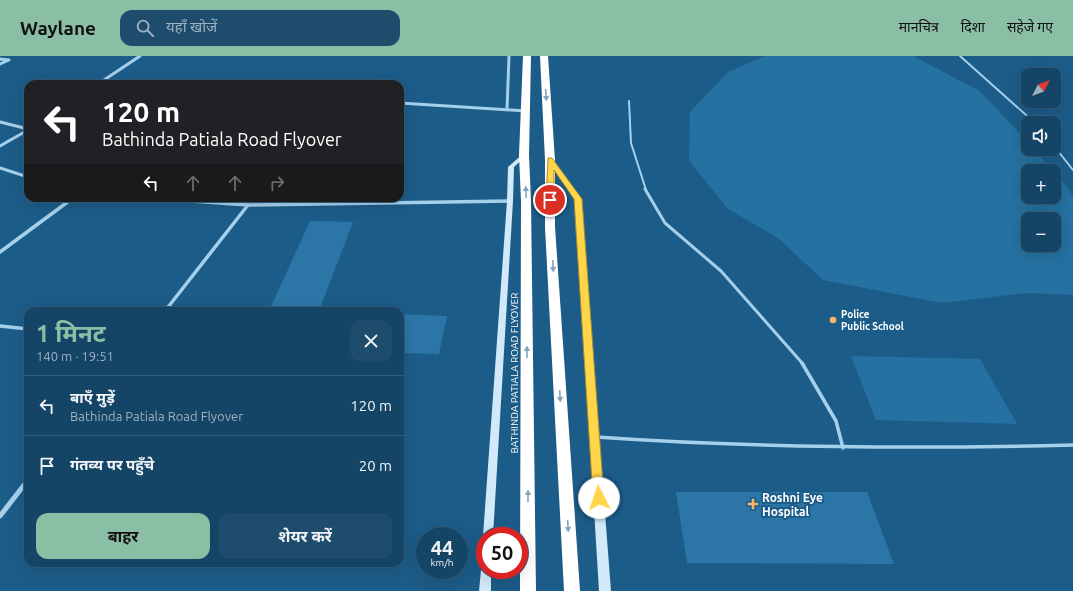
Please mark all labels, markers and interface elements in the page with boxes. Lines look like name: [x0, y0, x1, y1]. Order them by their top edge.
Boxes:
search box: [120, 10, 400, 46]
text: Waylane: [20, 17, 96, 39]
icon: search: [134, 17, 156, 39]
text: यहाँ खोजें: [166, 18, 217, 35]
text: मानचित्र: [899, 19, 939, 35]
text: दिशा: [961, 19, 985, 35]
text: सहेजे गए: [1007, 19, 1053, 35]
north arrow: [1021, 68, 1061, 108]
map controls: [1021, 68, 1061, 252]
one-way arrow: [542, 89, 549, 101]
icon: left: [36, 96, 88, 148]
text: 120 m: [102, 96, 180, 127]
button: sound: [1021, 116, 1061, 156]
text: Bathinda Patiala Road Flyover: [102, 129, 342, 149]
button: +: [1021, 164, 1061, 204]
icon: left: [140, 172, 162, 194]
icon: ahead: [182, 172, 204, 194]
icon: ahead: [224, 172, 246, 194]
icon: right: [266, 172, 288, 194]
pin: [533, 183, 567, 217]
one-way arrow: [523, 185, 529, 198]
icon: arrive: [539, 189, 561, 211]
button: −: [1021, 212, 1061, 252]
one-way arrow: [549, 260, 556, 272]
street label: BATHINDA PATIALA ROAD FLYOVER: [509, 293, 520, 453]
place label: Police Public School: [841, 309, 904, 332]
marker: Police Public School: [828, 315, 838, 325]
text: 1 मिनट: [36, 320, 106, 347]
button: close: [350, 320, 392, 362]
one-way arrow: [524, 345, 530, 358]
text: 140 m · 19:51: [36, 349, 114, 363]
text: बाएँ मुड़ें: [70, 389, 115, 406]
one-way arrow: [557, 390, 564, 402]
icon: left: [36, 395, 58, 417]
text: 120 m: [350, 397, 392, 414]
text: Bathinda Patiala Road Flyover: [70, 409, 243, 423]
icon: arrive: [36, 455, 58, 477]
text: गंतव्य पर पहुँचे: [70, 456, 154, 473]
text: 20 m: [359, 457, 392, 474]
position arrow: [578, 477, 620, 519]
one-way arrow: [525, 489, 531, 502]
place label: Roshni Eye Hospital: [762, 491, 823, 518]
marker: Roshni Eye Hospital: [747, 498, 759, 510]
button: बाहर: [36, 513, 210, 559]
button: शेयर करें: [218, 513, 392, 559]
one-way arrow: [565, 520, 571, 533]
speed limit sign: 50: [476, 527, 528, 579]
text: 44: [431, 536, 453, 559]
text: km/h: [430, 557, 454, 568]

